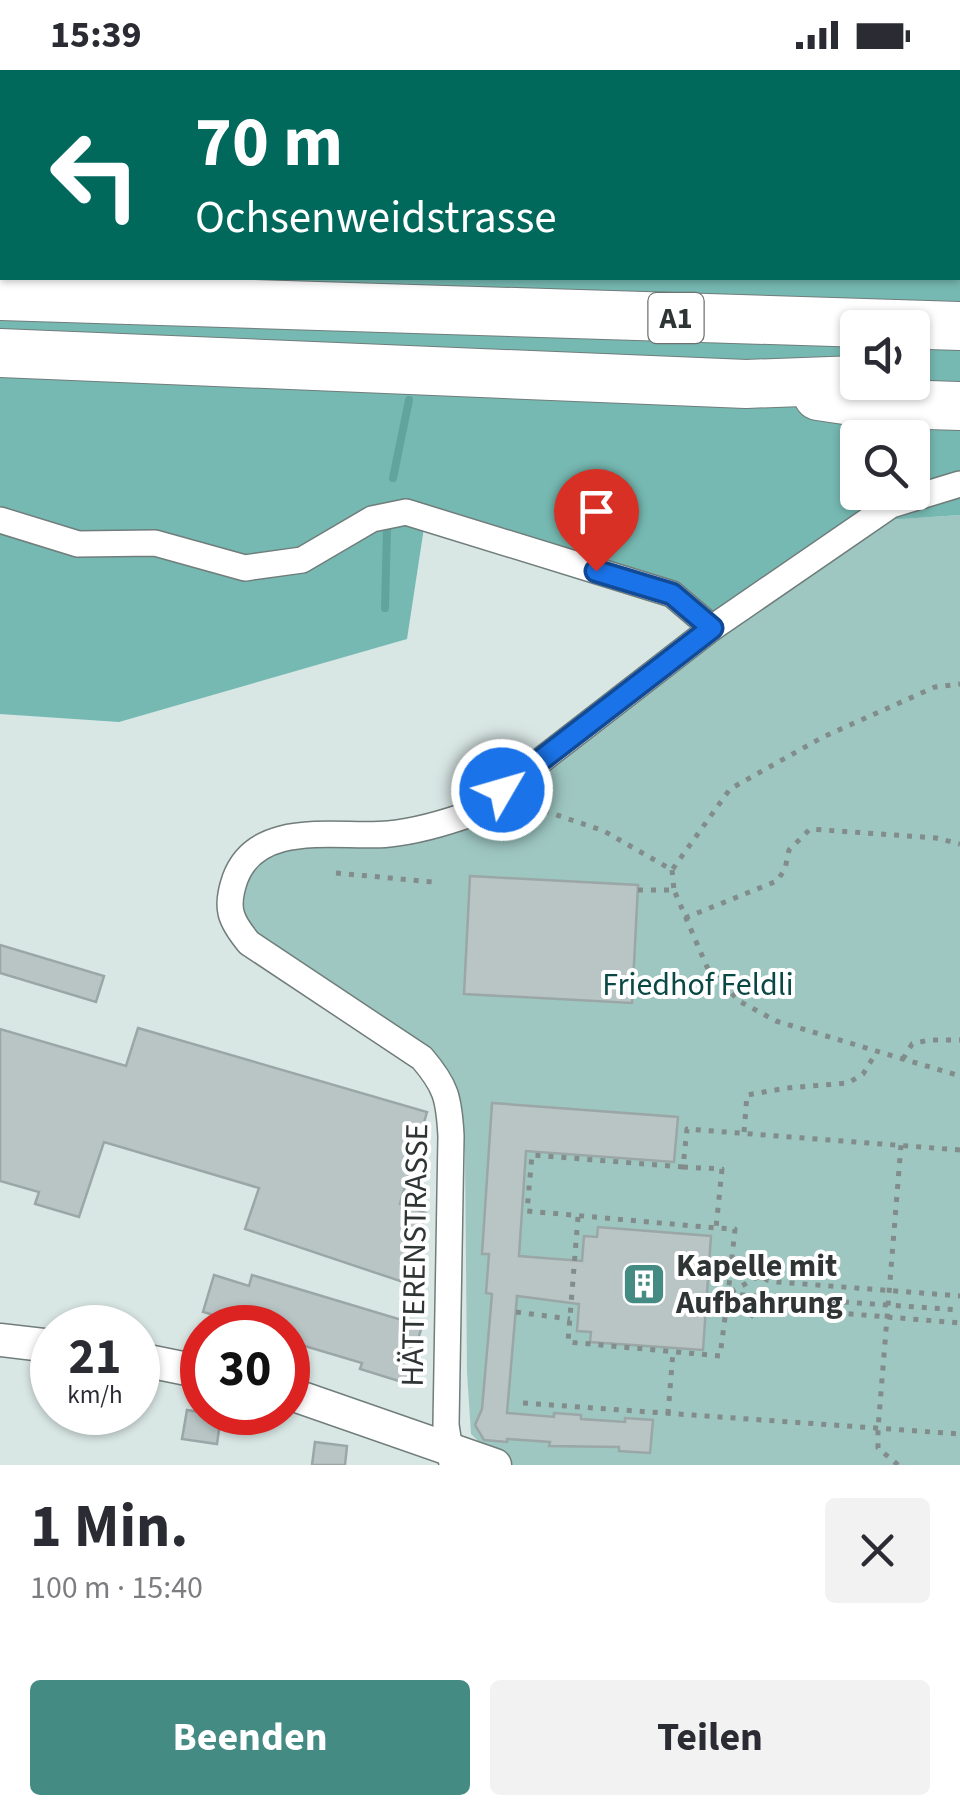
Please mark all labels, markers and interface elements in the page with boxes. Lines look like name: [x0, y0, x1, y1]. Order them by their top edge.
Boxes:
text: 15:39: [50, 8, 142, 62]
text: 70 m: [195, 93, 343, 193]
icon: left: [30, 110, 160, 240]
text: Ochsenweidstrasse: [195, 186, 557, 250]
road number: A1: [648, 293, 704, 343]
map controls: [840, 310, 930, 510]
button: sound: [840, 310, 930, 400]
button: search: [840, 420, 930, 510]
pin: [554, 469, 639, 572]
icon: arrive: [569, 484, 624, 539]
position arrow: [450, 738, 554, 842]
park label: Friedhof Feldli: [602, 962, 794, 1008]
street label: HÄTTERENSTRASSE: [390, 1123, 440, 1387]
place label: Kapelle mit Aufbahrung: [675, 1243, 843, 1326]
building icon: Kapelle mit Aufbahrung: [621, 1261, 667, 1307]
speed limit sign: 30: [180, 1305, 310, 1435]
text: 21: [69, 1322, 121, 1393]
text: km/h: [67, 1377, 123, 1413]
text: 1 Min.: [30, 1485, 188, 1570]
button: close: [825, 1498, 930, 1603]
text: 100 m · 15:40: [30, 1565, 203, 1611]
button: Beenden: [30, 1680, 470, 1795]
button: Teilen: [490, 1680, 930, 1795]

